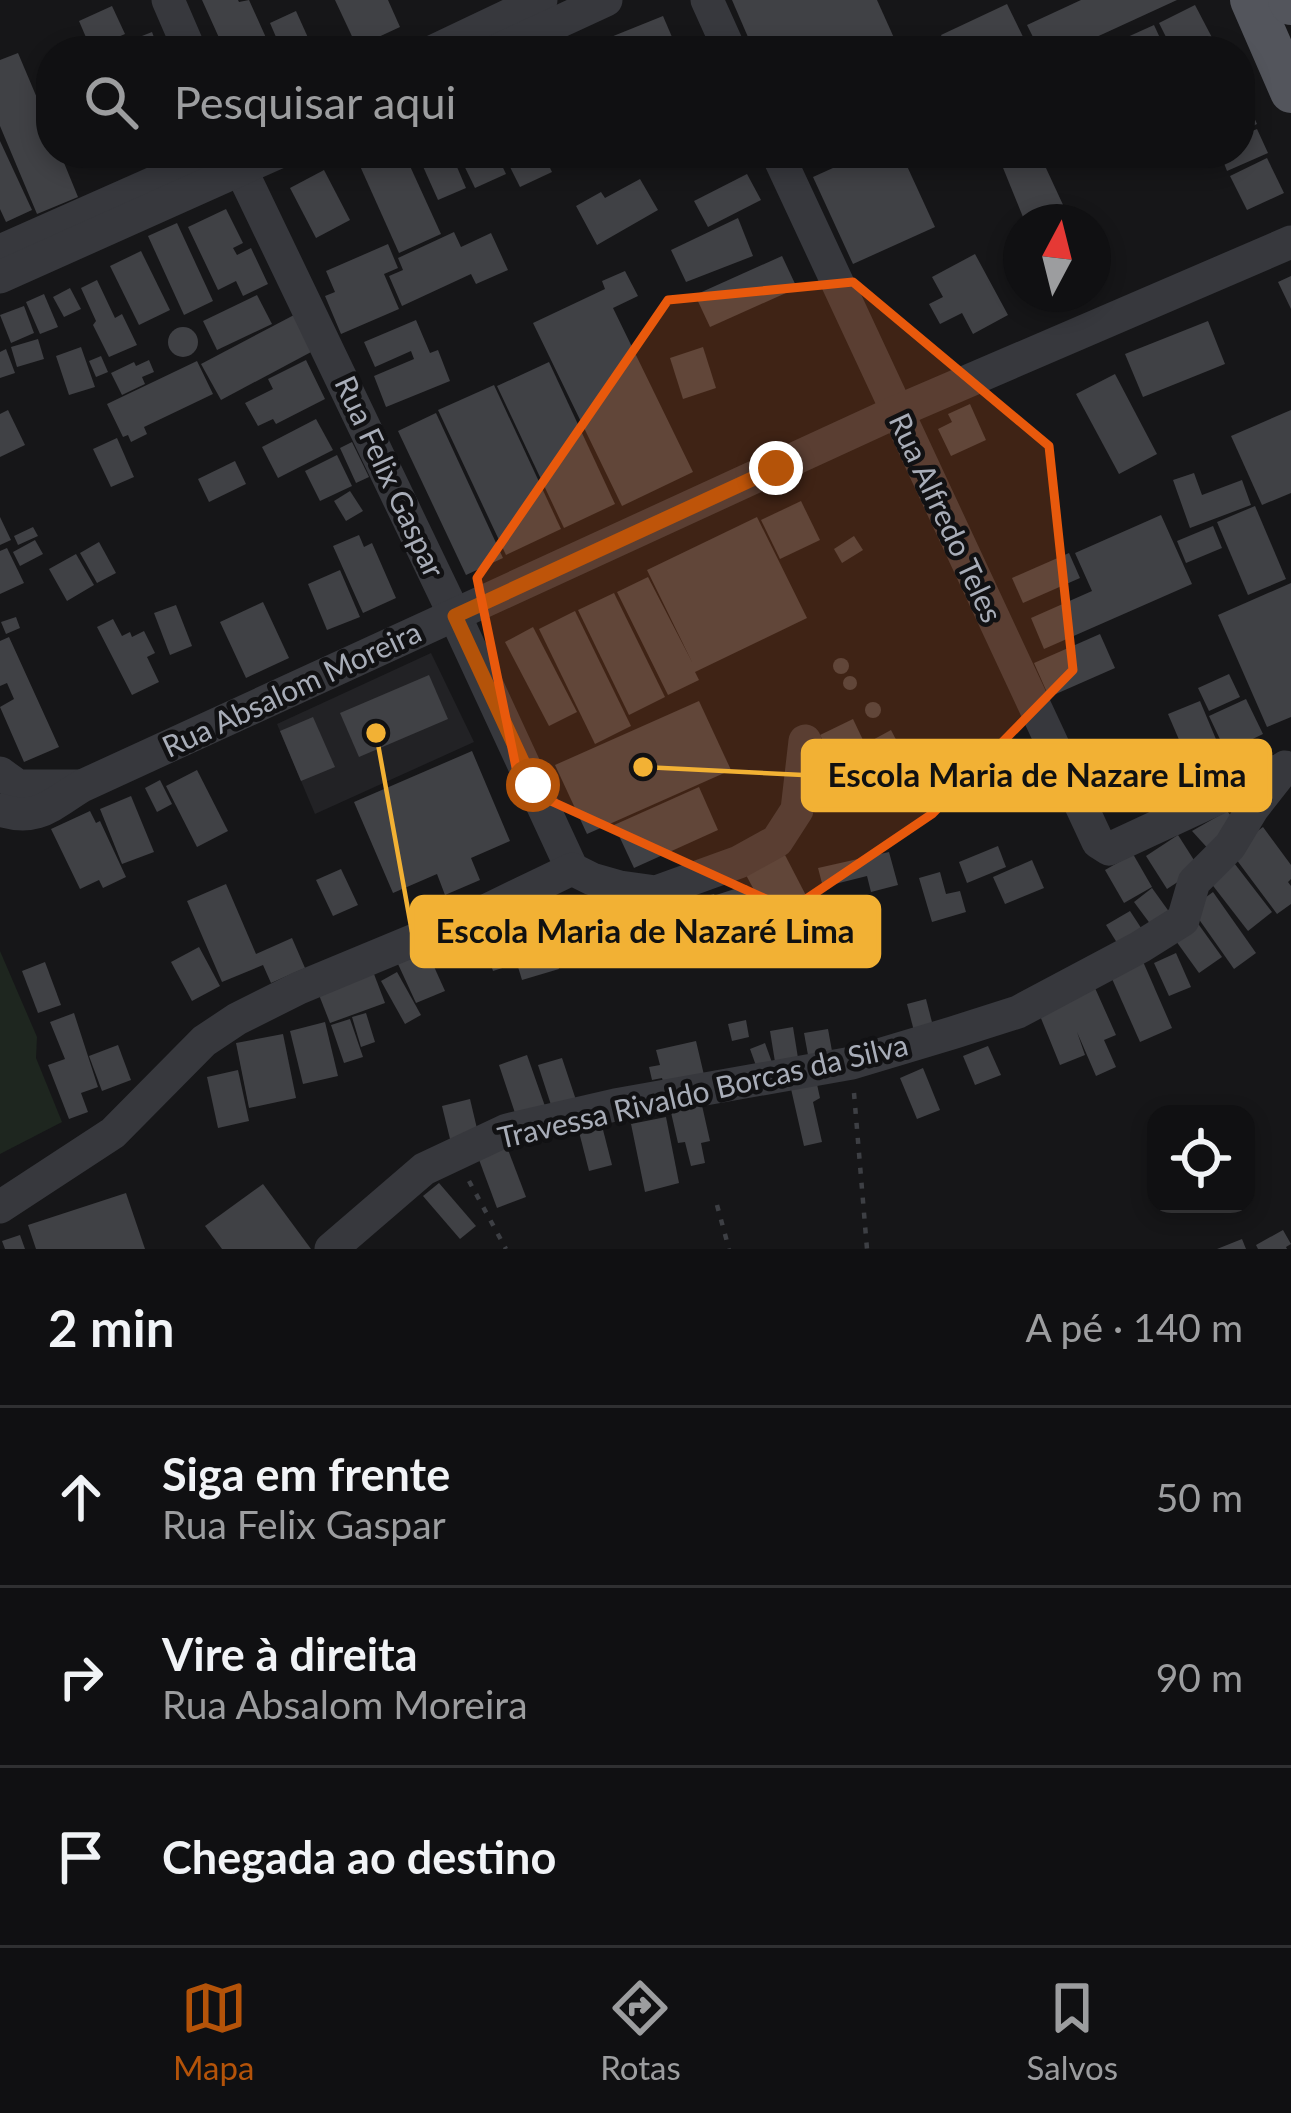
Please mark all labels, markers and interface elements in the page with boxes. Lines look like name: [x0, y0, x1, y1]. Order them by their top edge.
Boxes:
search box: [36, 36, 1255, 168]
icon: search: [78, 69, 144, 135]
text: Pesquisar aqui: [174, 75, 456, 129]
north arrow: [1003, 204, 1111, 312]
street label: Rua Felix Gaspar: [328, 370, 453, 583]
street label: Rua Alfredo Teles: [883, 407, 1011, 628]
route end: [749, 441, 803, 495]
street label: Rua Absalom Moreira: [156, 612, 426, 764]
callout: Escola Maria de Nazare Lima: [803, 741, 1270, 810]
text: Escola Maria de Nazare Lima: [827, 754, 1247, 794]
route start: [506, 758, 560, 812]
callout: Escola Maria de Nazaré Lima: [412, 897, 879, 966]
text: Escola Maria de Nazaré Lima: [435, 910, 855, 950]
street label: Travessa Rivaldo Borcas da Silva: [494, 1025, 911, 1155]
map controls: [1147, 1105, 1255, 1213]
button: locate: [1147, 1105, 1255, 1213]
text: 2 min: [48, 1297, 174, 1358]
text: A pé · 140 m: [1025, 1304, 1243, 1350]
text: Siga em frente: [162, 1447, 450, 1501]
icon: ahead: [48, 1464, 114, 1530]
text: 50 m: [1156, 1474, 1243, 1520]
text: Rua Felix Gaspar: [162, 1501, 446, 1547]
text: Vire à direita: [162, 1627, 418, 1681]
icon: right: [48, 1644, 114, 1710]
text: 90 m: [1156, 1654, 1243, 1700]
text: Rua Absalom Moreira: [162, 1681, 528, 1727]
icon: arrive: [48, 1824, 114, 1890]
text: Chegada ao destino: [162, 1830, 556, 1884]
tab: Mapa: [173, 1975, 254, 2087]
tab: Rotas: [600, 1975, 681, 2087]
tab: Salvos: [1027, 1975, 1118, 2087]

